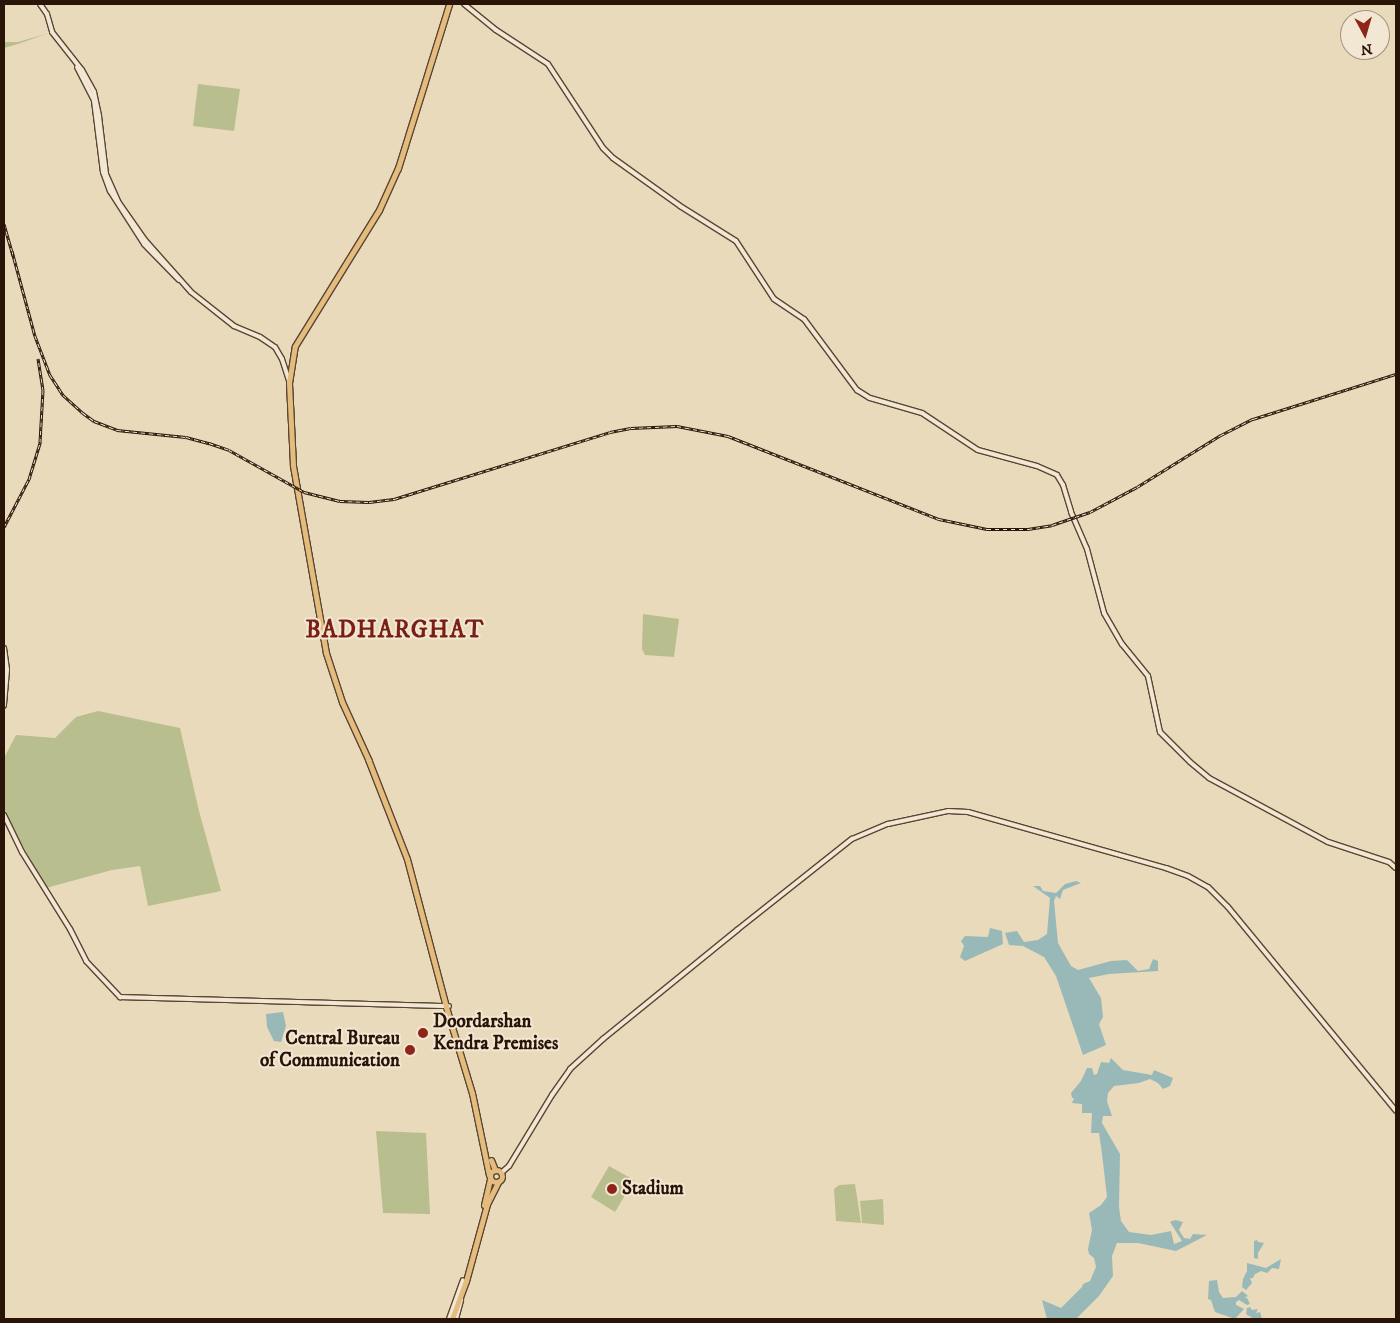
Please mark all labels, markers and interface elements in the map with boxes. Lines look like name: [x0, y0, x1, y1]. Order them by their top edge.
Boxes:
north arrow: [1340, 10, 1390, 60]
text: N: [1360, 39, 1373, 58]
district label: BADHARGHAT: [304, 617, 486, 645]
place label: Doordarshan Kendra Premises: [433, 1011, 558, 1055]
marker: Doordarshan Kendra Premises: [417, 1027, 429, 1039]
place label: Central Bureau of Communication: [260, 1028, 400, 1072]
marker: Central Bureau of Communication: [404, 1044, 416, 1056]
place label: Stadium: [622, 1178, 684, 1200]
marker: Stadium: [606, 1183, 618, 1195]

